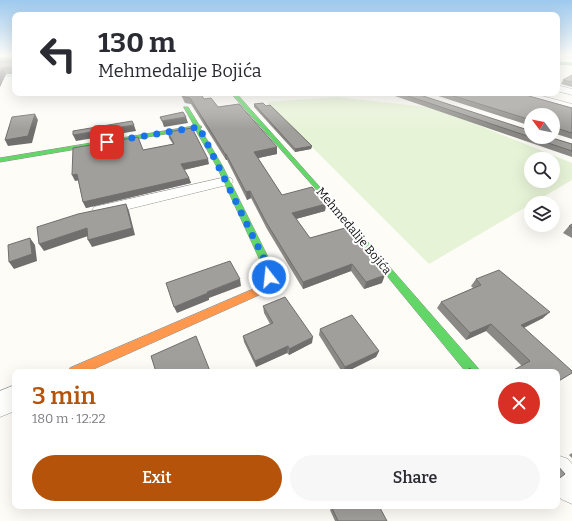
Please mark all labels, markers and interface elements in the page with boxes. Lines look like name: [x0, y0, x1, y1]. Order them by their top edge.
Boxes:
text: 130 m: [98, 26, 176, 59]
icon: left: [32, 28, 84, 80]
text: Mehmedalije Bojića: [98, 60, 262, 82]
north arrow: [524, 108, 560, 144]
map controls: [524, 108, 560, 232]
pin: [90, 125, 124, 159]
icon: arrive: [96, 131, 118, 153]
button: search: [524, 152, 560, 188]
street label: Mehmedalije Bojića: [314, 185, 395, 278]
button: layers: [524, 196, 560, 232]
position arrow: [248, 256, 290, 298]
text: 3 min: [32, 382, 96, 410]
button: close: [498, 382, 540, 424]
text: 180 m · 12:22: [32, 411, 106, 426]
button: Exit: [32, 455, 282, 501]
button: Share: [290, 455, 540, 501]

